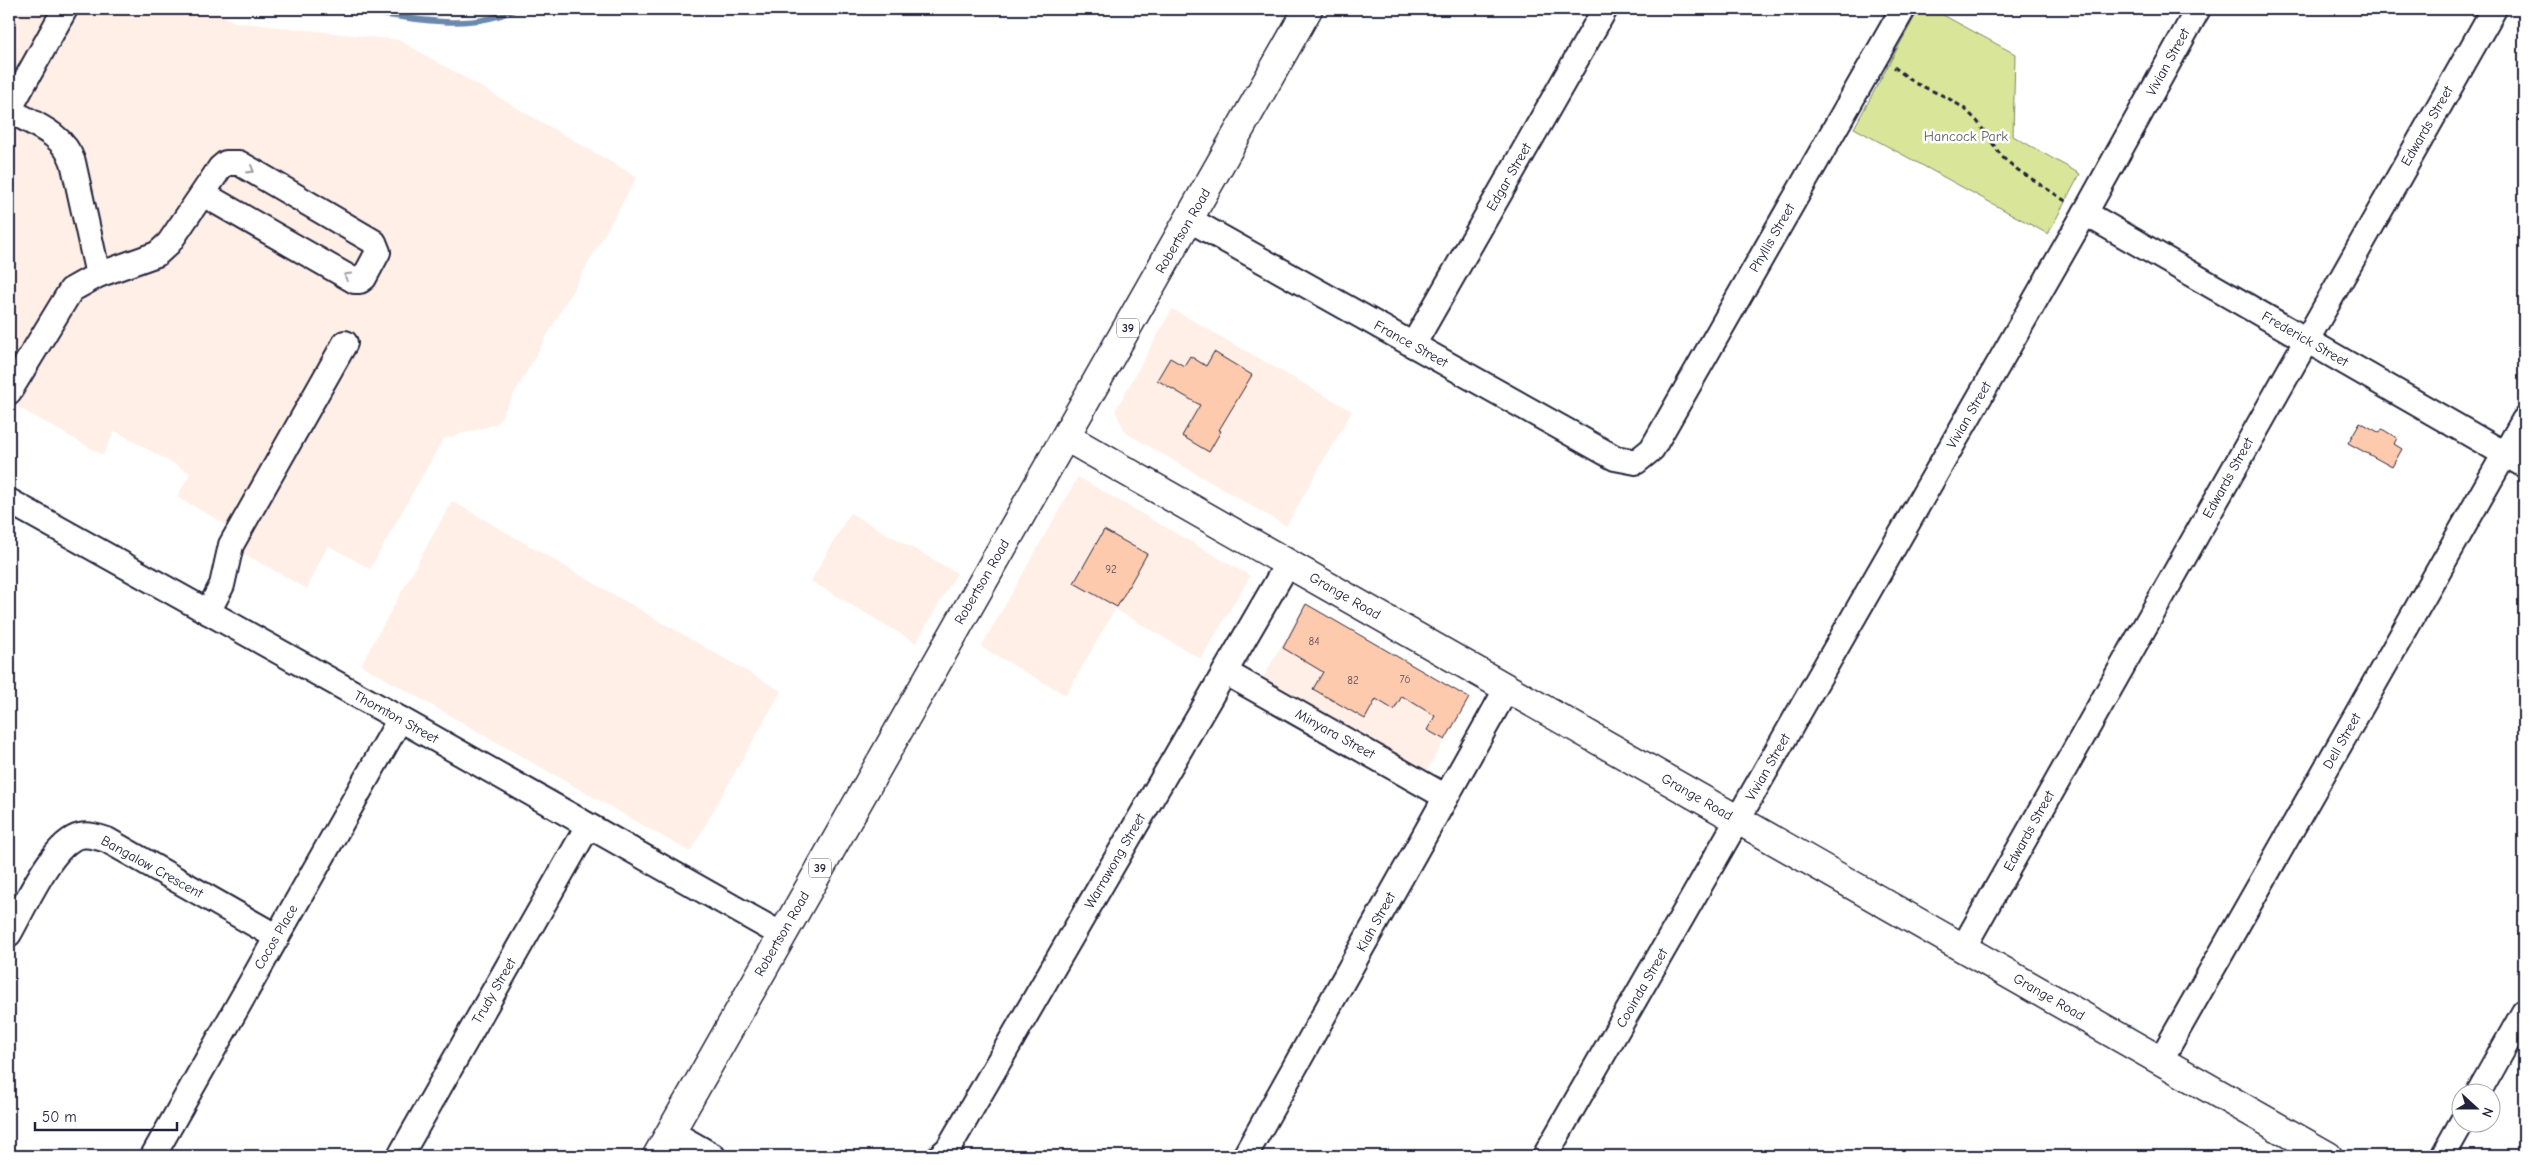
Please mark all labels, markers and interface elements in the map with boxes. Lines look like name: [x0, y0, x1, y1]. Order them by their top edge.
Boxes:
street label: Vivian Street: [2143, 24, 2194, 99]
street label: Edwards Street: [2397, 82, 2457, 169]
park label: Hancock Park: [1924, 128, 2008, 145]
street label: Edgar Street: [1483, 139, 1536, 214]
one-way arrow: [246, 163, 255, 173]
street label: Robertson Road: [1152, 185, 1214, 277]
street label: Phyllis Street: [1746, 200, 1799, 275]
one-way arrow: [344, 273, 353, 283]
street label: Frederick Street: [2259, 307, 2352, 371]
street label: France Street: [1371, 317, 1452, 372]
road number: 39: [1117, 318, 1139, 338]
street label: Vivian Street: [1943, 378, 1995, 451]
street label: Edwards Street: [2199, 434, 2258, 521]
street label: Robertson Road: [951, 536, 1013, 628]
house number: 92: [1105, 563, 1117, 576]
street label: Grange Road: [1306, 569, 1384, 623]
house number: 84: [1309, 635, 1320, 648]
house number: 76: [1399, 673, 1411, 686]
house number: 82: [1347, 674, 1359, 687]
street label: Thornton Street: [351, 687, 442, 748]
street label: Minyara Street: [1292, 705, 1379, 763]
street label: Dell Street: [2319, 709, 2365, 772]
street label: Vivian Street: [1742, 730, 1794, 803]
street label: Grange Road: [1658, 770, 1736, 824]
street label: Edwards Street: [2000, 787, 2059, 874]
street label: Warrawong Street: [1081, 810, 1150, 912]
street label: Bangalow Crescent: [98, 832, 207, 903]
road number: 39: [809, 858, 831, 878]
street label: Robertson Road: [751, 888, 813, 980]
street label: Kiah Street: [1353, 888, 1400, 955]
street label: Cocos Place: [251, 901, 301, 973]
street label: Cooinda Street: [1612, 944, 1672, 1031]
street label: Trudy Street: [468, 954, 520, 1027]
street label: Grange Road: [2010, 970, 2088, 1024]
north arrow: [2450, 1082, 2500, 1132]
scale bar: [35, 1100, 178, 1132]
text: N: [2478, 1105, 2497, 1120]
text: 50 m: [42, 1108, 77, 1126]

